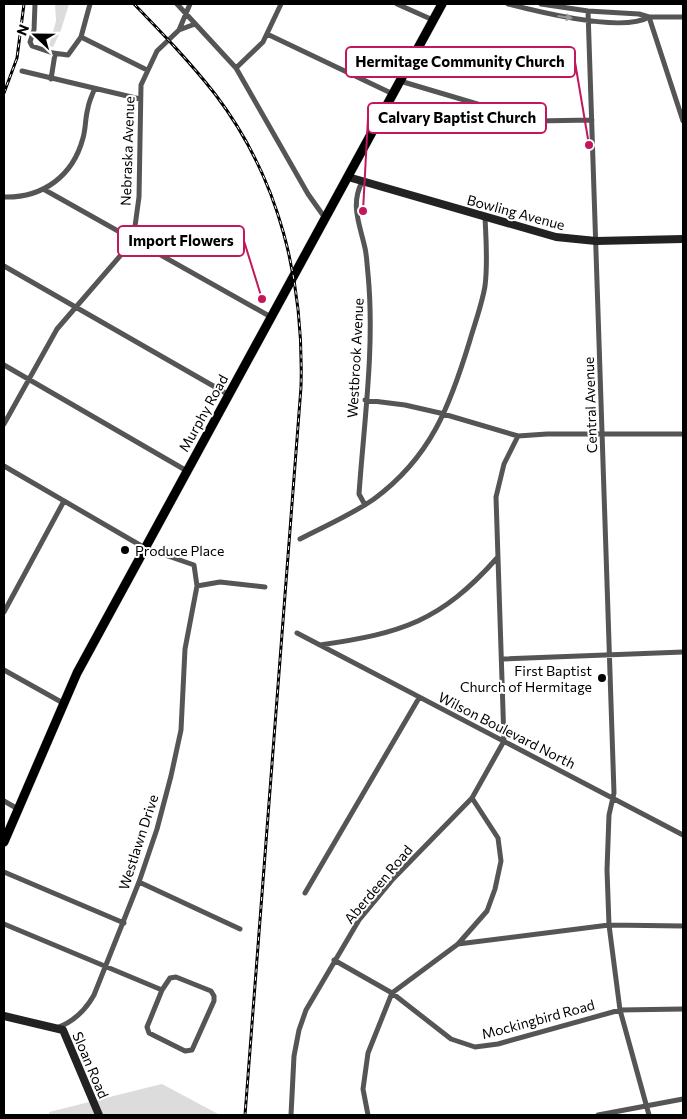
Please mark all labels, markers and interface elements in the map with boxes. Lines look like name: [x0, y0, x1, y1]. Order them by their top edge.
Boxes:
north arrow: [10, 10, 60, 60]
one-way arrow: [558, 13, 574, 21]
text: N: [13, 22, 32, 38]
callout: Hermitage Community Church: [346, 47, 575, 77]
text: Hermitage Community Church: [355, 52, 565, 70]
street label: Nebraska Avenue: [117, 96, 137, 206]
callout: Calvary Baptist Church: [368, 103, 546, 133]
text: Calvary Baptist Church: [378, 108, 536, 126]
street label: Bowling Avenue: [465, 191, 567, 233]
callout: Import Flowers: [118, 226, 244, 256]
text: Import Flowers: [128, 231, 234, 249]
street label: Westbrook Avenue: [343, 298, 367, 418]
street label: Central Avenue: [580, 357, 600, 453]
street label: Murphy Road: [175, 371, 231, 455]
place label: Produce Place: [135, 542, 224, 559]
marker: Produce Place: [119, 544, 131, 556]
place label: First Baptist Church of Hermitage: [460, 662, 592, 695]
marker: First Baptist Church of Hermitage: [596, 672, 608, 684]
street label: Wilson Boulevard North: [436, 688, 578, 772]
street label: Westlawn Drive: [115, 792, 161, 892]
street label: Aberdeen Road: [340, 841, 416, 927]
street label: Mockingbird Road: [480, 996, 596, 1042]
street label: Sloan Road: [69, 1029, 113, 1101]

